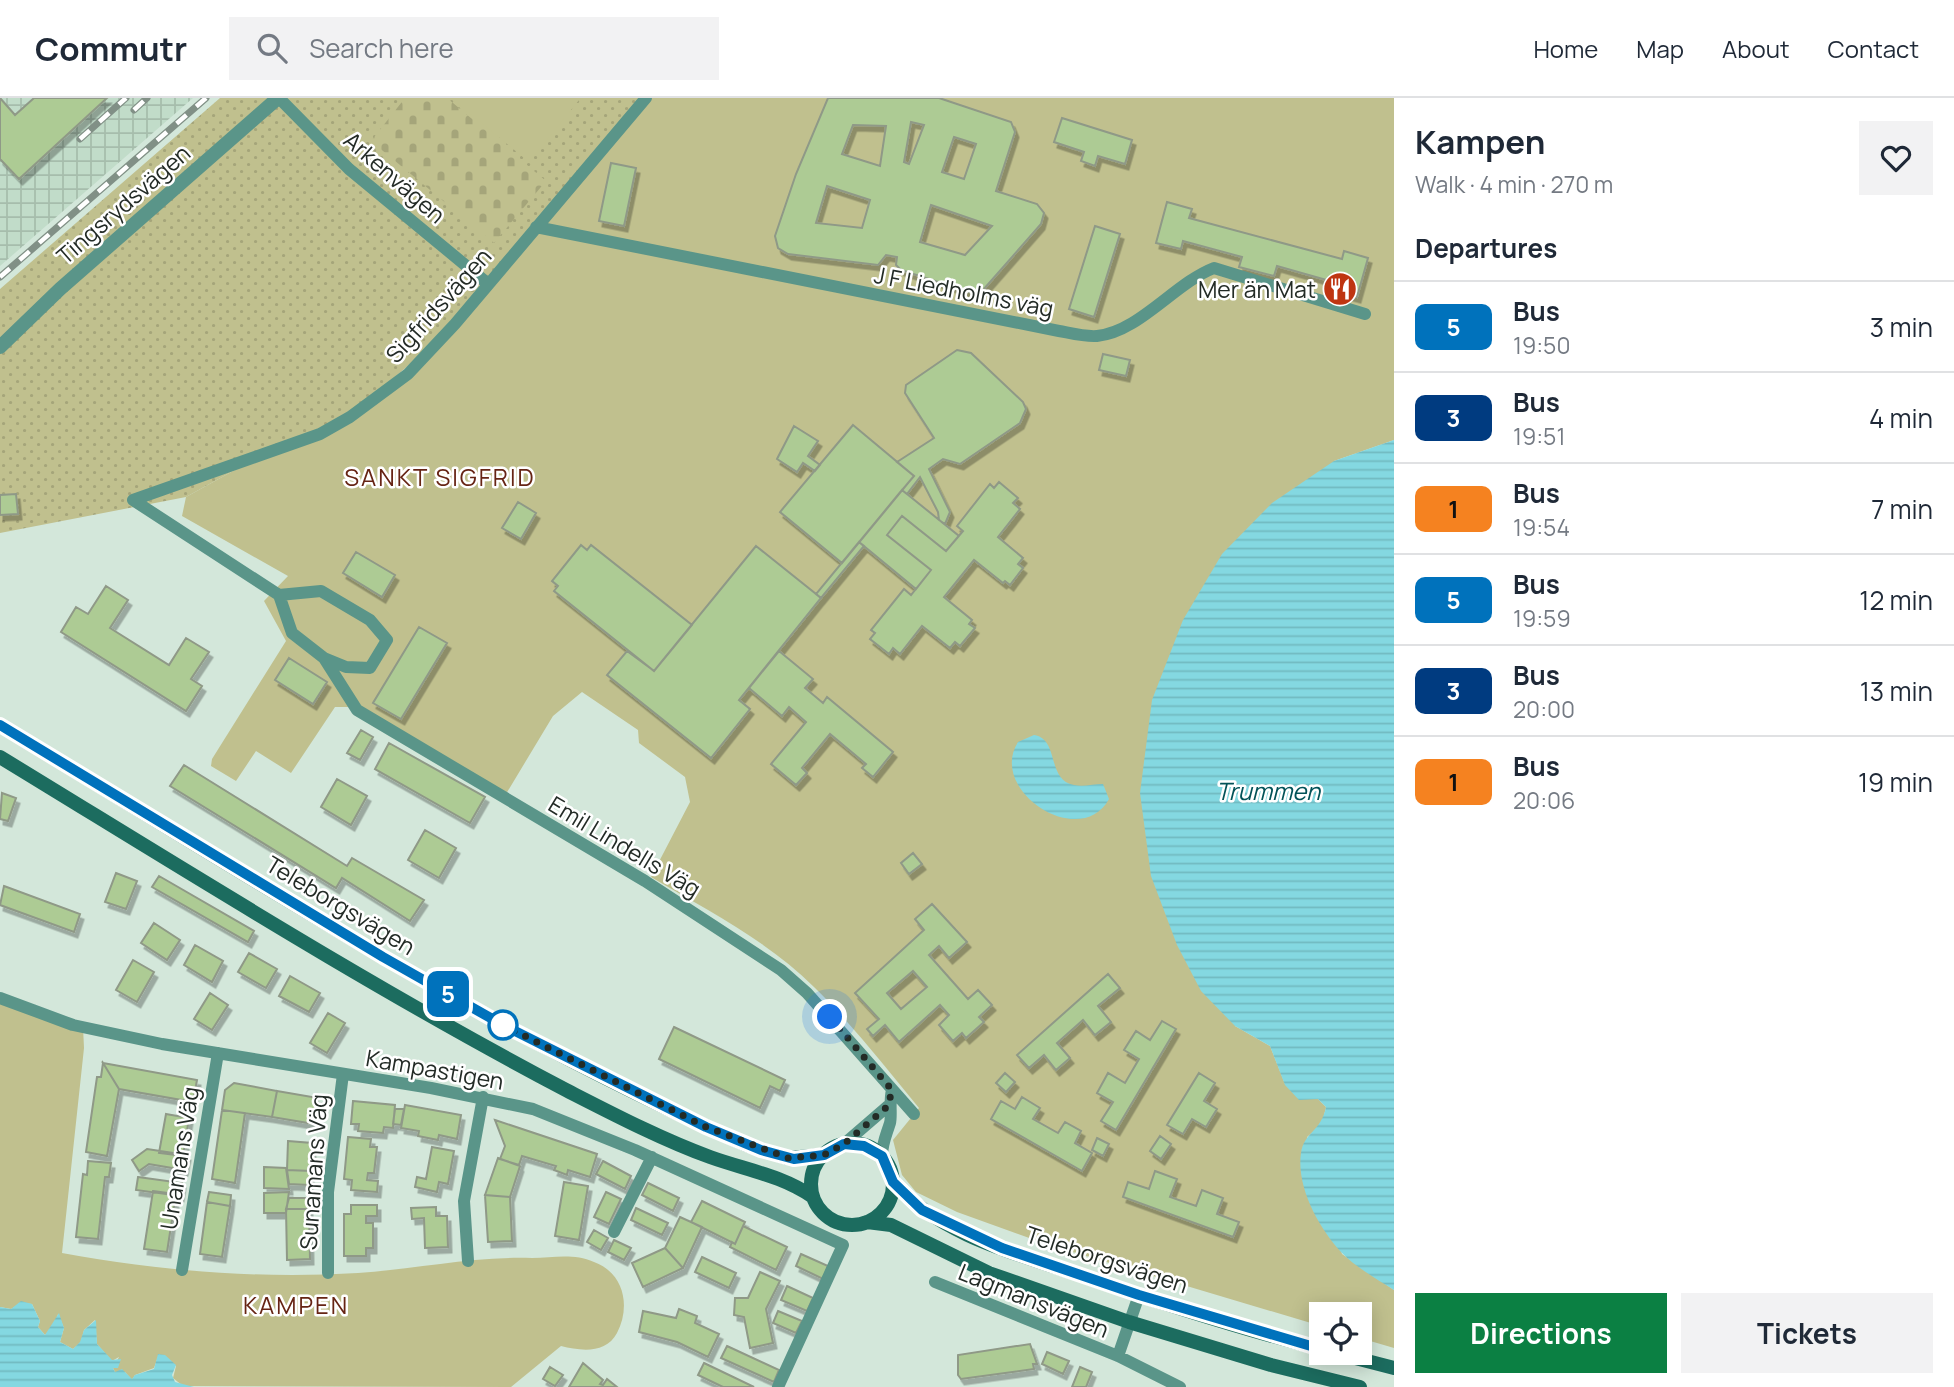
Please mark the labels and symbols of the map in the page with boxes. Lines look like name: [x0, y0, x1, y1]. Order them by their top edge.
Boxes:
street label: Arkenvägen: [337, 124, 453, 230]
street label: Tingsrydsvägen: [49, 137, 197, 271]
street label: Sigfridsvägen: [378, 241, 498, 369]
street label: J F Liedholms väg: [872, 258, 1056, 324]
restaurant icon: Mer än Mat: [1321, 270, 1359, 308]
place label: Mer än Mat: [1198, 273, 1316, 305]
district label: SANKT SIGFRID: [344, 460, 536, 493]
water label: Trummen: [1216, 774, 1321, 807]
street label: Emil Lindells Väg: [543, 788, 707, 904]
street label: Teleborgsvägen: [261, 848, 421, 962]
line badge: 5: [425, 971, 471, 1017]
your location: [812, 999, 847, 1034]
unlabelled marker: [488, 1010, 518, 1040]
street label: Kampastigen: [364, 1041, 506, 1097]
street label: Unamans Väg: [152, 1084, 206, 1232]
street label: Sunamans Väg: [292, 1093, 334, 1251]
street label: Teleborgsvägen: [1022, 1218, 1192, 1300]
street label: Lagmansvägen: [954, 1255, 1114, 1345]
district label: KAMPEN: [243, 1288, 349, 1321]

